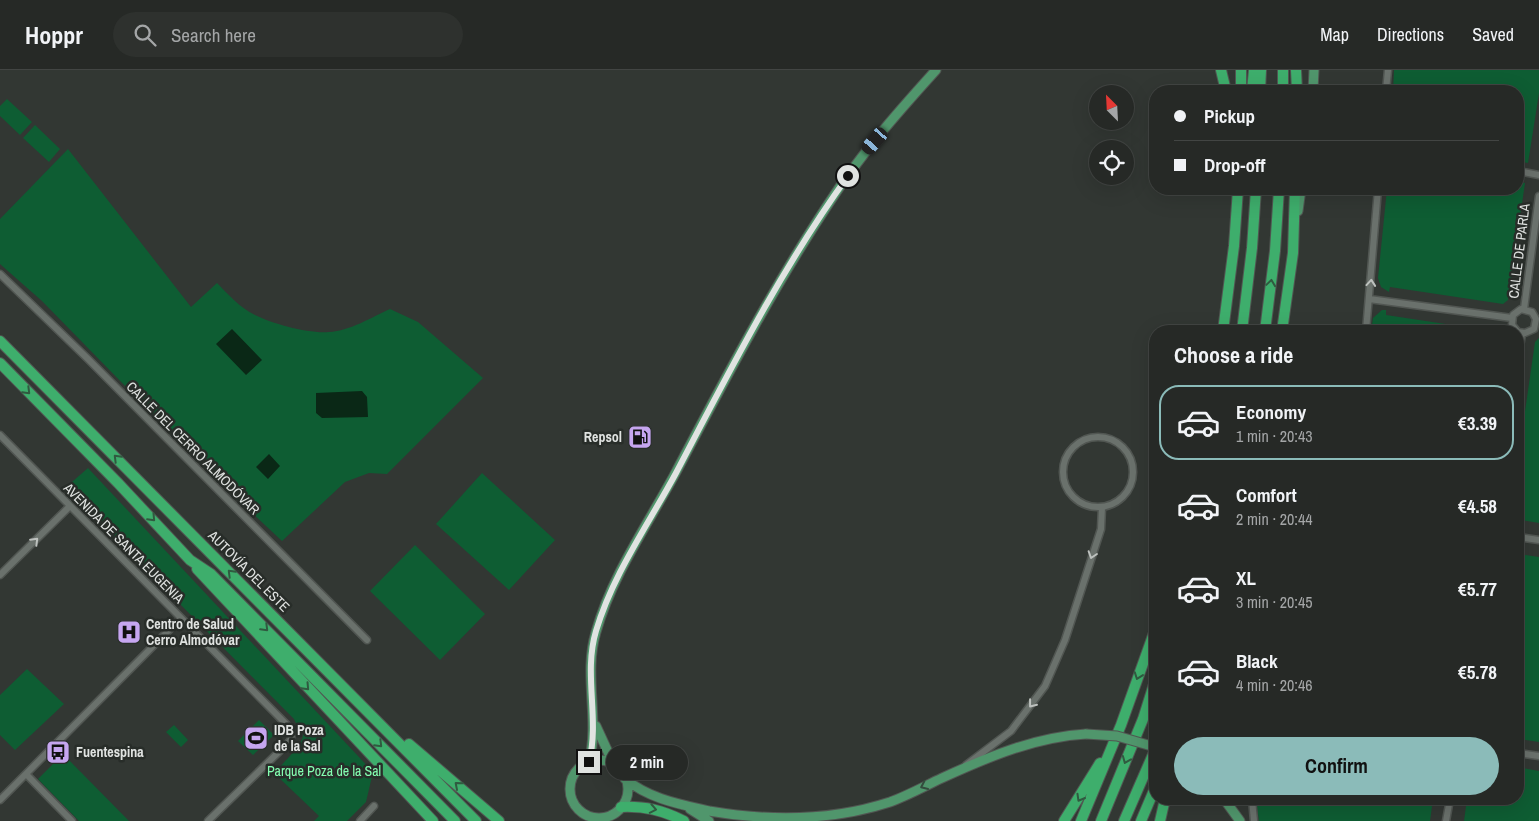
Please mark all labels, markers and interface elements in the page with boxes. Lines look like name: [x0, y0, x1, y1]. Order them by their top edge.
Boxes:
search box: [113, 12, 463, 57]
text: Hoppr: [25, 19, 83, 51]
icon: search: [131, 21, 159, 49]
text: Search here: [171, 22, 256, 48]
text: Map: [1320, 22, 1349, 47]
text: Directions: [1377, 22, 1444, 47]
text: Saved: [1472, 22, 1514, 47]
north arrow: [1089, 85, 1134, 130]
map controls: [1089, 85, 1134, 185]
text: Pickup: [1204, 103, 1255, 129]
car: [859, 125, 890, 157]
button: locate: [1089, 140, 1134, 185]
text: Drop-off: [1204, 152, 1265, 178]
route start: [837, 165, 859, 187]
street label: CALLE DE PARLA: [1504, 202, 1534, 299]
one-way arrow: [1265, 279, 1276, 287]
one-way arrow: [1365, 279, 1376, 287]
text: Choose a ride: [1174, 340, 1293, 370]
street label: CALLE DEL CERRO ALMODÓVAR: [123, 378, 263, 518]
one-way arrow: [22, 385, 31, 394]
text: Economy: [1236, 399, 1306, 425]
icon: car: [1176, 400, 1221, 445]
text: €3.39: [1458, 410, 1497, 436]
fuel station icon: Repsol: [627, 424, 653, 450]
text: 1 min · 20:43: [1236, 425, 1313, 447]
place label: Repsol: [584, 428, 622, 446]
one-way arrow: [113, 454, 122, 463]
street label: AVENIDA DE SANTA EUGENIA: [59, 478, 188, 607]
text: Comfort: [1236, 482, 1297, 508]
icon: car: [1176, 483, 1221, 528]
text: €4.58: [1458, 493, 1497, 519]
text: 2 min · 20:44: [1236, 508, 1313, 530]
one-way arrow: [146, 513, 155, 522]
street label: AUTOVÍA DEL ESTE: [204, 526, 293, 615]
one-way arrow: [29, 537, 38, 546]
one-way arrow: [1088, 550, 1098, 558]
text: XL: [1236, 565, 1256, 591]
icon: car: [1176, 566, 1221, 611]
one-way arrow: [228, 570, 237, 579]
text: €5.77: [1458, 576, 1497, 602]
text: 3 min · 20:45: [1236, 591, 1313, 613]
place label: Centro de Salud Cerro Almodóvar: [146, 615, 240, 649]
hospital icon: Centro de Salud Cerro Almodóvar: [116, 619, 142, 645]
one-way arrow: [259, 623, 268, 632]
text: Black: [1236, 648, 1278, 674]
icon: car: [1176, 649, 1221, 694]
text: €5.78: [1458, 659, 1497, 685]
one-way arrow: [1134, 671, 1144, 679]
text: 4 min · 20:46: [1236, 674, 1313, 696]
one-way arrow: [300, 681, 309, 690]
one-way arrow: [1029, 698, 1037, 707]
place label: IDB Poza de la Sal: [274, 721, 324, 755]
sports icon: IDB Poza de la Sal: [243, 725, 269, 751]
button: Confirm: [1174, 737, 1499, 795]
one-way arrow: [373, 738, 382, 747]
bus stop icon: Fuentespina: [45, 739, 71, 765]
place label: Fuentespina: [76, 743, 144, 761]
callout: 2 min: [606, 744, 689, 780]
route end: [578, 751, 600, 773]
text: 2 min: [630, 751, 664, 773]
one-way arrow: [1122, 755, 1132, 764]
park label: Parque Poza de la Sal: [267, 762, 381, 780]
one-way arrow: [920, 780, 929, 791]
one-way arrow: [454, 782, 463, 791]
one-way arrow: [1076, 792, 1086, 801]
one-way arrow: [649, 803, 658, 813]

